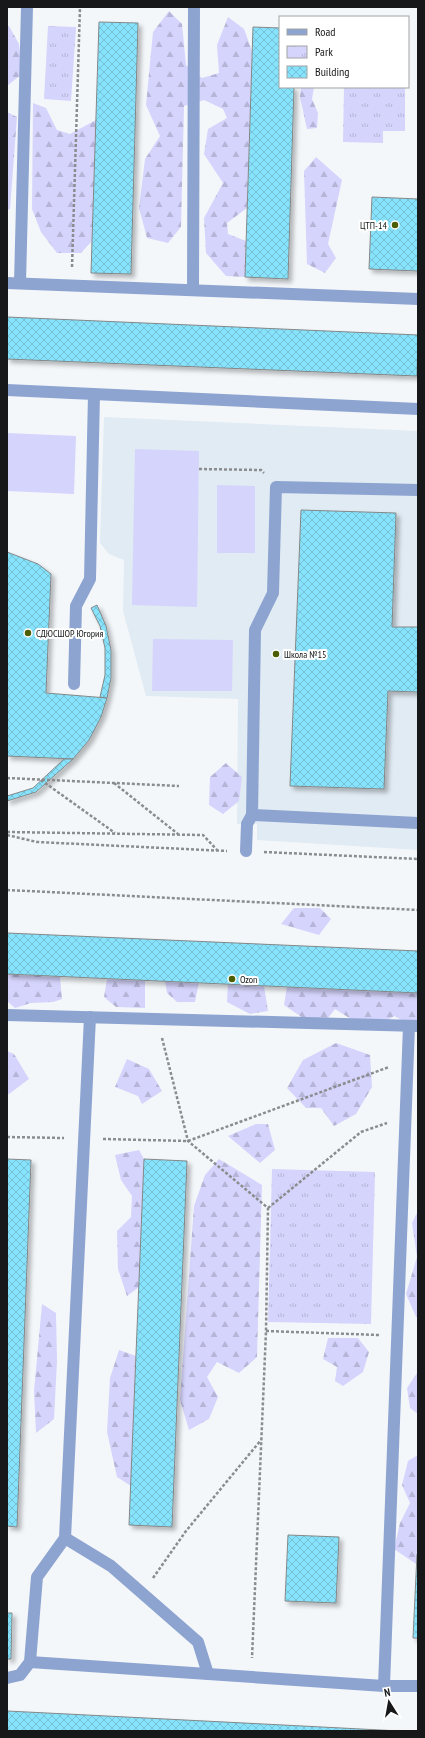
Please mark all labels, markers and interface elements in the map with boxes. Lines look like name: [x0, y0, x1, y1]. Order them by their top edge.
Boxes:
legend: [279, 16, 409, 88]
text: Road: [315, 24, 335, 39]
text: Park: [315, 44, 333, 59]
text: Building: [315, 64, 350, 79]
place label: ЦТП-14: [360, 219, 387, 232]
marker: ЦТП-14: [390, 220, 400, 230]
place label: СДЮСШОР Югория: [36, 627, 103, 640]
marker: СДЮСШОР Югория: [23, 628, 33, 638]
place label: Школа №15: [284, 648, 327, 661]
marker: Школа №15: [271, 649, 281, 659]
place label: Ozon: [240, 973, 258, 986]
marker: Ozon: [227, 974, 237, 984]
north arrow: [369, 1682, 409, 1722]
text: N: [383, 1685, 391, 1700]

